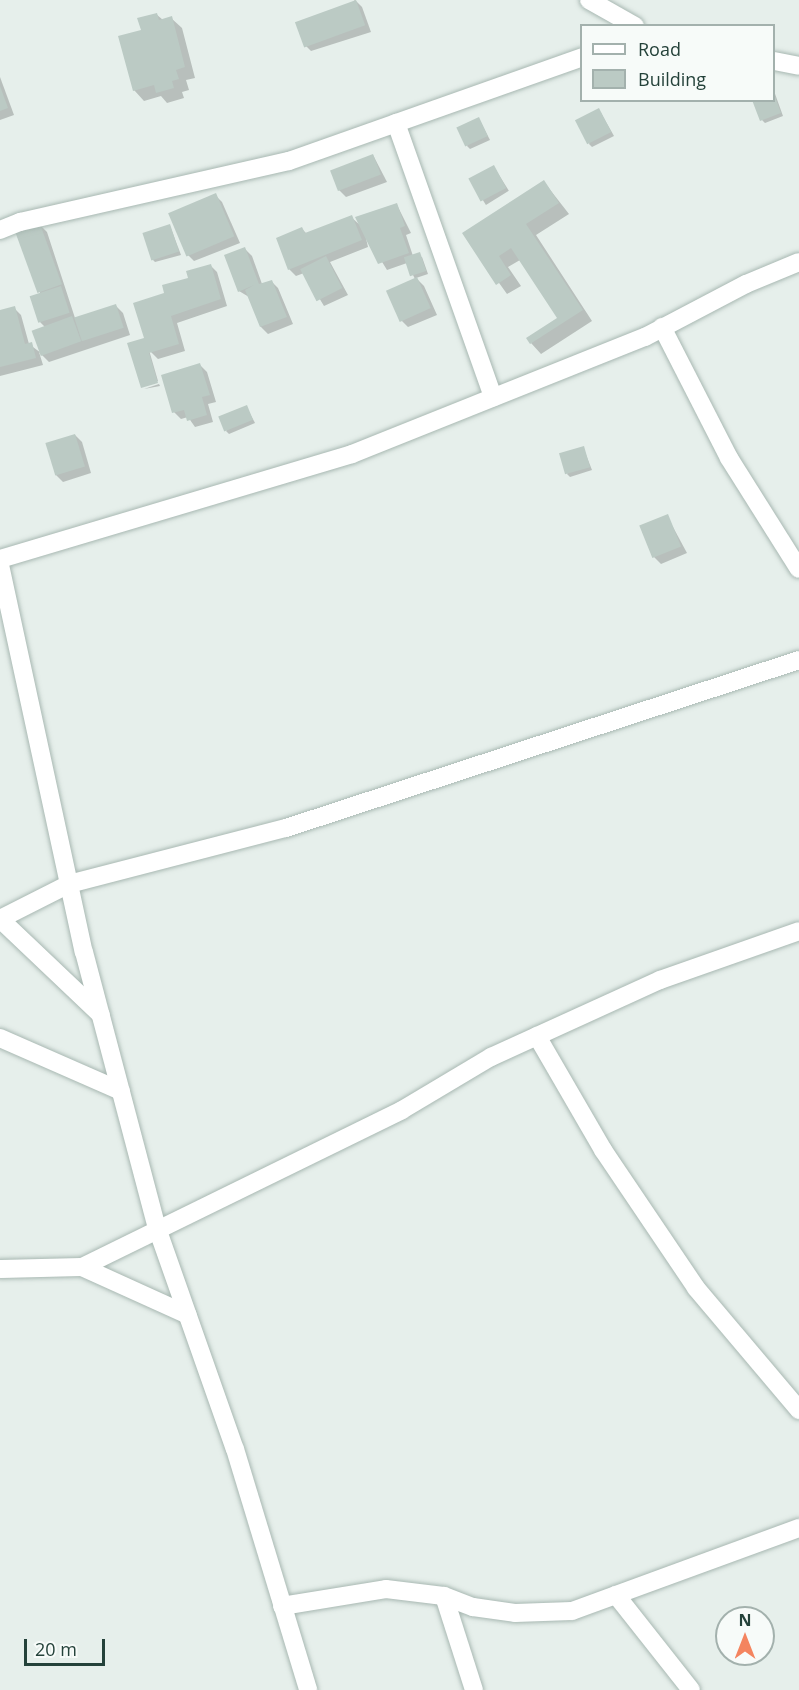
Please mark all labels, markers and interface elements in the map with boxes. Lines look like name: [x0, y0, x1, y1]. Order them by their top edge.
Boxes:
legend: [580, 24, 775, 102]
text: Road: [638, 37, 681, 61]
text: Building: [638, 67, 706, 91]
north arrow: [715, 1606, 775, 1666]
text: N: [738, 1609, 752, 1631]
scale bar: [27, 1627, 108, 1665]
text: 20 m: [35, 1637, 77, 1661]

